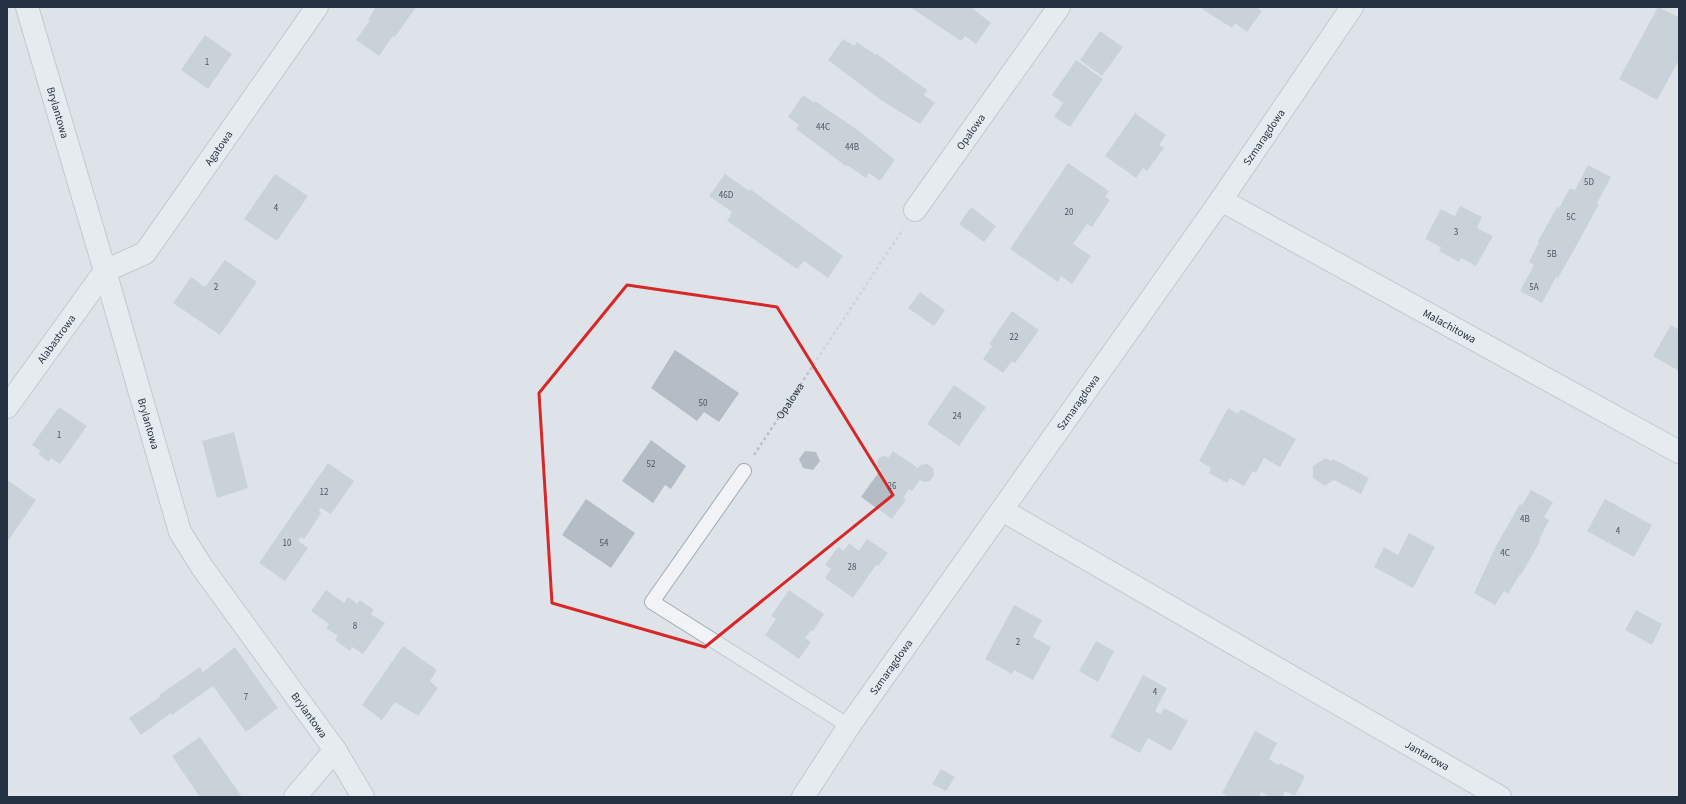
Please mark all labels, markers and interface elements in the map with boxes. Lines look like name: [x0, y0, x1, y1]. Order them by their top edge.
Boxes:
house number: 1: [205, 56, 209, 69]
street label: Brylantowa: [43, 85, 72, 140]
street label: Szmaragdowa: [1240, 106, 1289, 168]
street label: Opalowa: [953, 111, 989, 153]
house number: 44C: [816, 121, 830, 134]
street label: Agatowa: [201, 128, 236, 169]
house number: 44B: [845, 141, 859, 154]
house number: 5D: [1584, 176, 1594, 189]
house number: 46D: [719, 189, 734, 202]
house number: 4: [274, 202, 279, 215]
house number: 20: [1065, 206, 1074, 219]
house number: 5C: [1566, 211, 1576, 224]
house number: 3: [1454, 226, 1459, 239]
house number: 5B: [1547, 248, 1557, 261]
house number: 2: [214, 281, 219, 294]
house number: 5A: [1529, 281, 1539, 294]
street label: Malachitowa: [1420, 306, 1479, 347]
street label: Alabastrowa: [34, 312, 79, 367]
house number: 22: [1010, 331, 1019, 344]
street label: Szmaragdowa: [1053, 372, 1103, 434]
street label: Opalowa: [773, 380, 808, 422]
street label: Brylantowa: [134, 396, 163, 451]
house number: 50: [699, 397, 708, 410]
house number: 24: [953, 410, 962, 423]
house number: 1: [57, 429, 61, 442]
house number: 52: [647, 458, 656, 471]
house number: 26: [888, 480, 897, 493]
house number: 12: [320, 486, 329, 499]
house number: 4B: [1520, 513, 1530, 526]
house number: 4: [1616, 525, 1621, 538]
house number: 10: [283, 537, 292, 550]
house number: 54: [600, 537, 609, 550]
house number: 4C: [1500, 547, 1510, 560]
house number: 28: [848, 561, 857, 574]
house number: 8: [353, 620, 358, 633]
street label: Szmaragdowa: [866, 636, 916, 698]
house number: 2: [1016, 636, 1021, 649]
house number: 4: [1153, 686, 1158, 699]
street label: Brylantowa: [287, 689, 331, 741]
house number: 7: [244, 691, 249, 704]
street label: Jantarowa: [1402, 737, 1452, 774]

